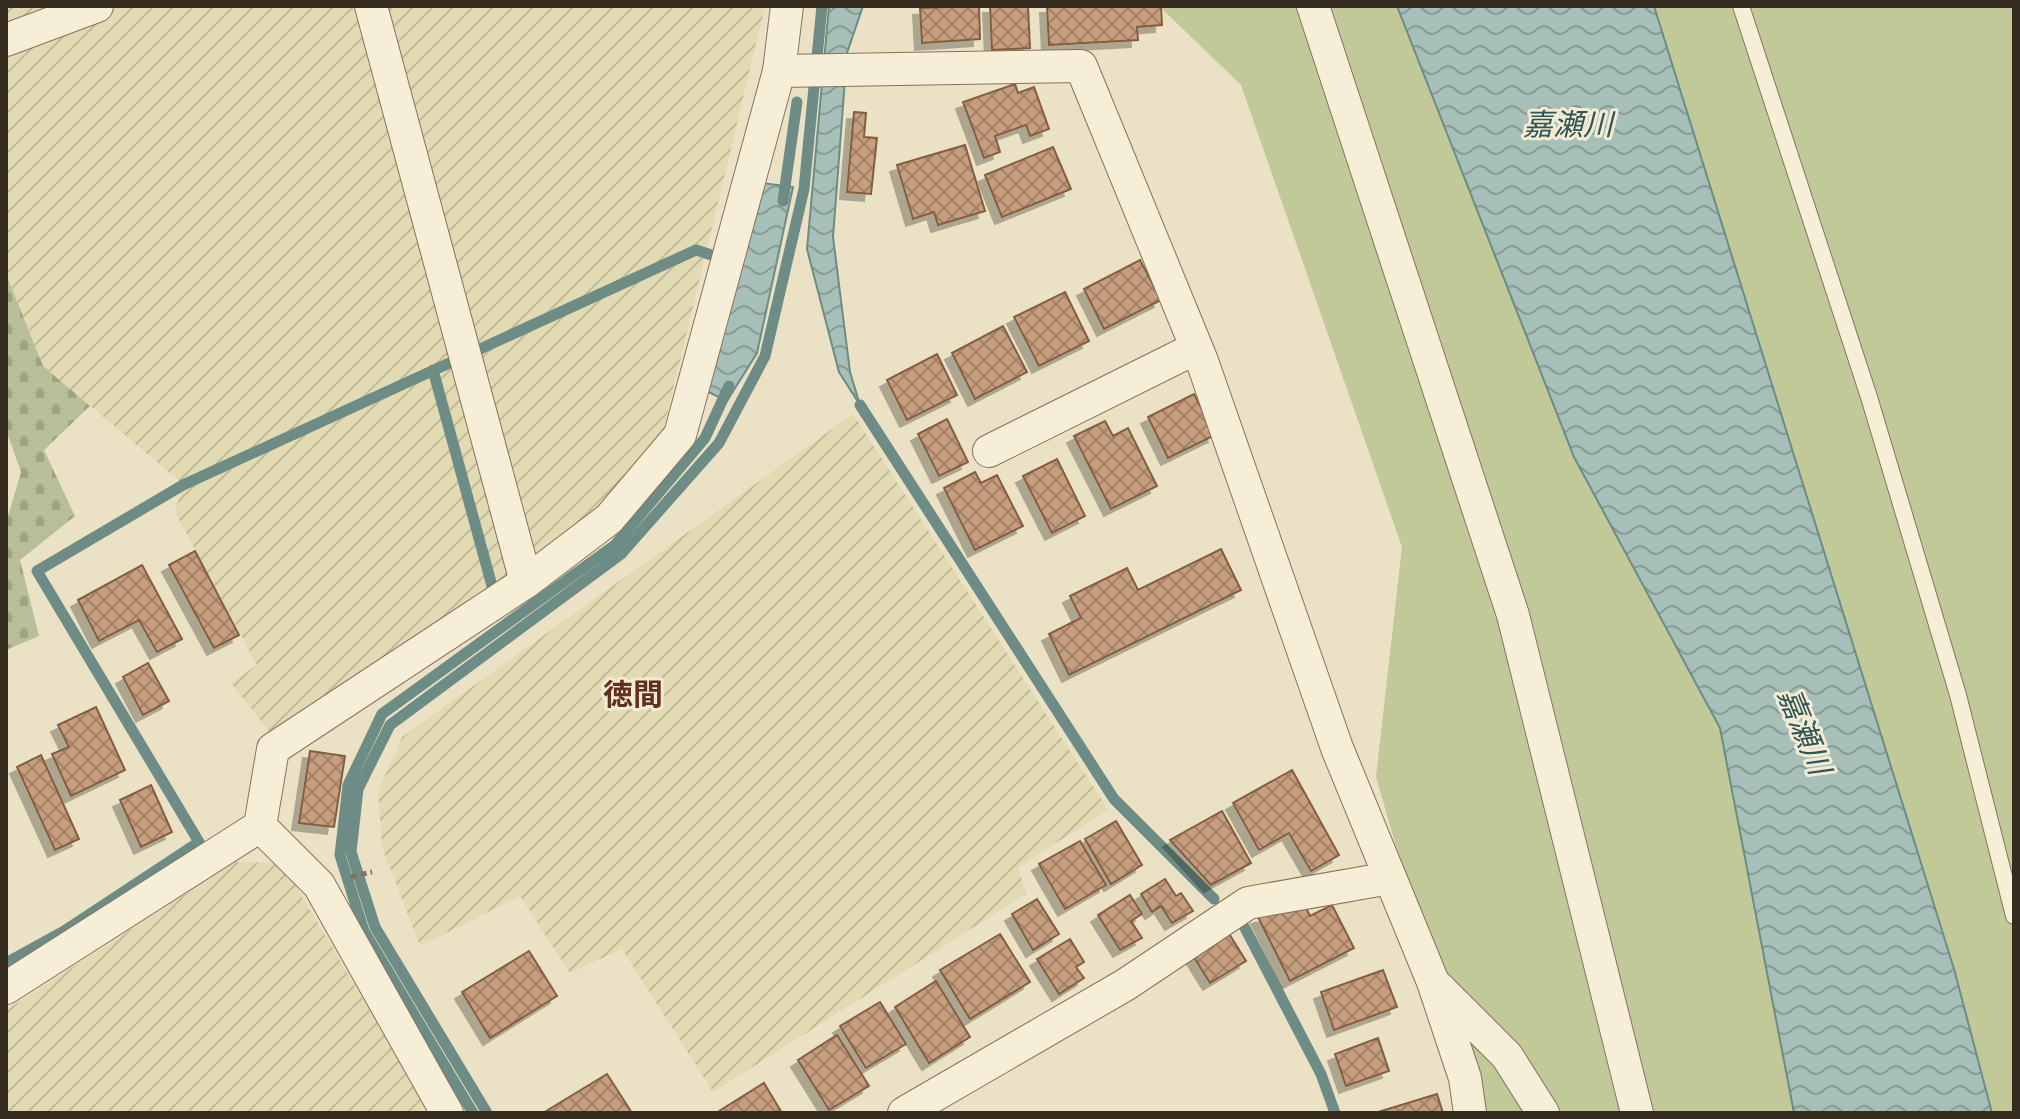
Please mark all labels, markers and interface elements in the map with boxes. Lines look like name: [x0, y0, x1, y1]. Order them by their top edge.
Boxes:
water label: 嘉瀬川: [1523, 104, 1616, 144]
district label: 徳間: [603, 674, 663, 714]
water label: 嘉瀬川: [1770, 682, 1842, 783]

